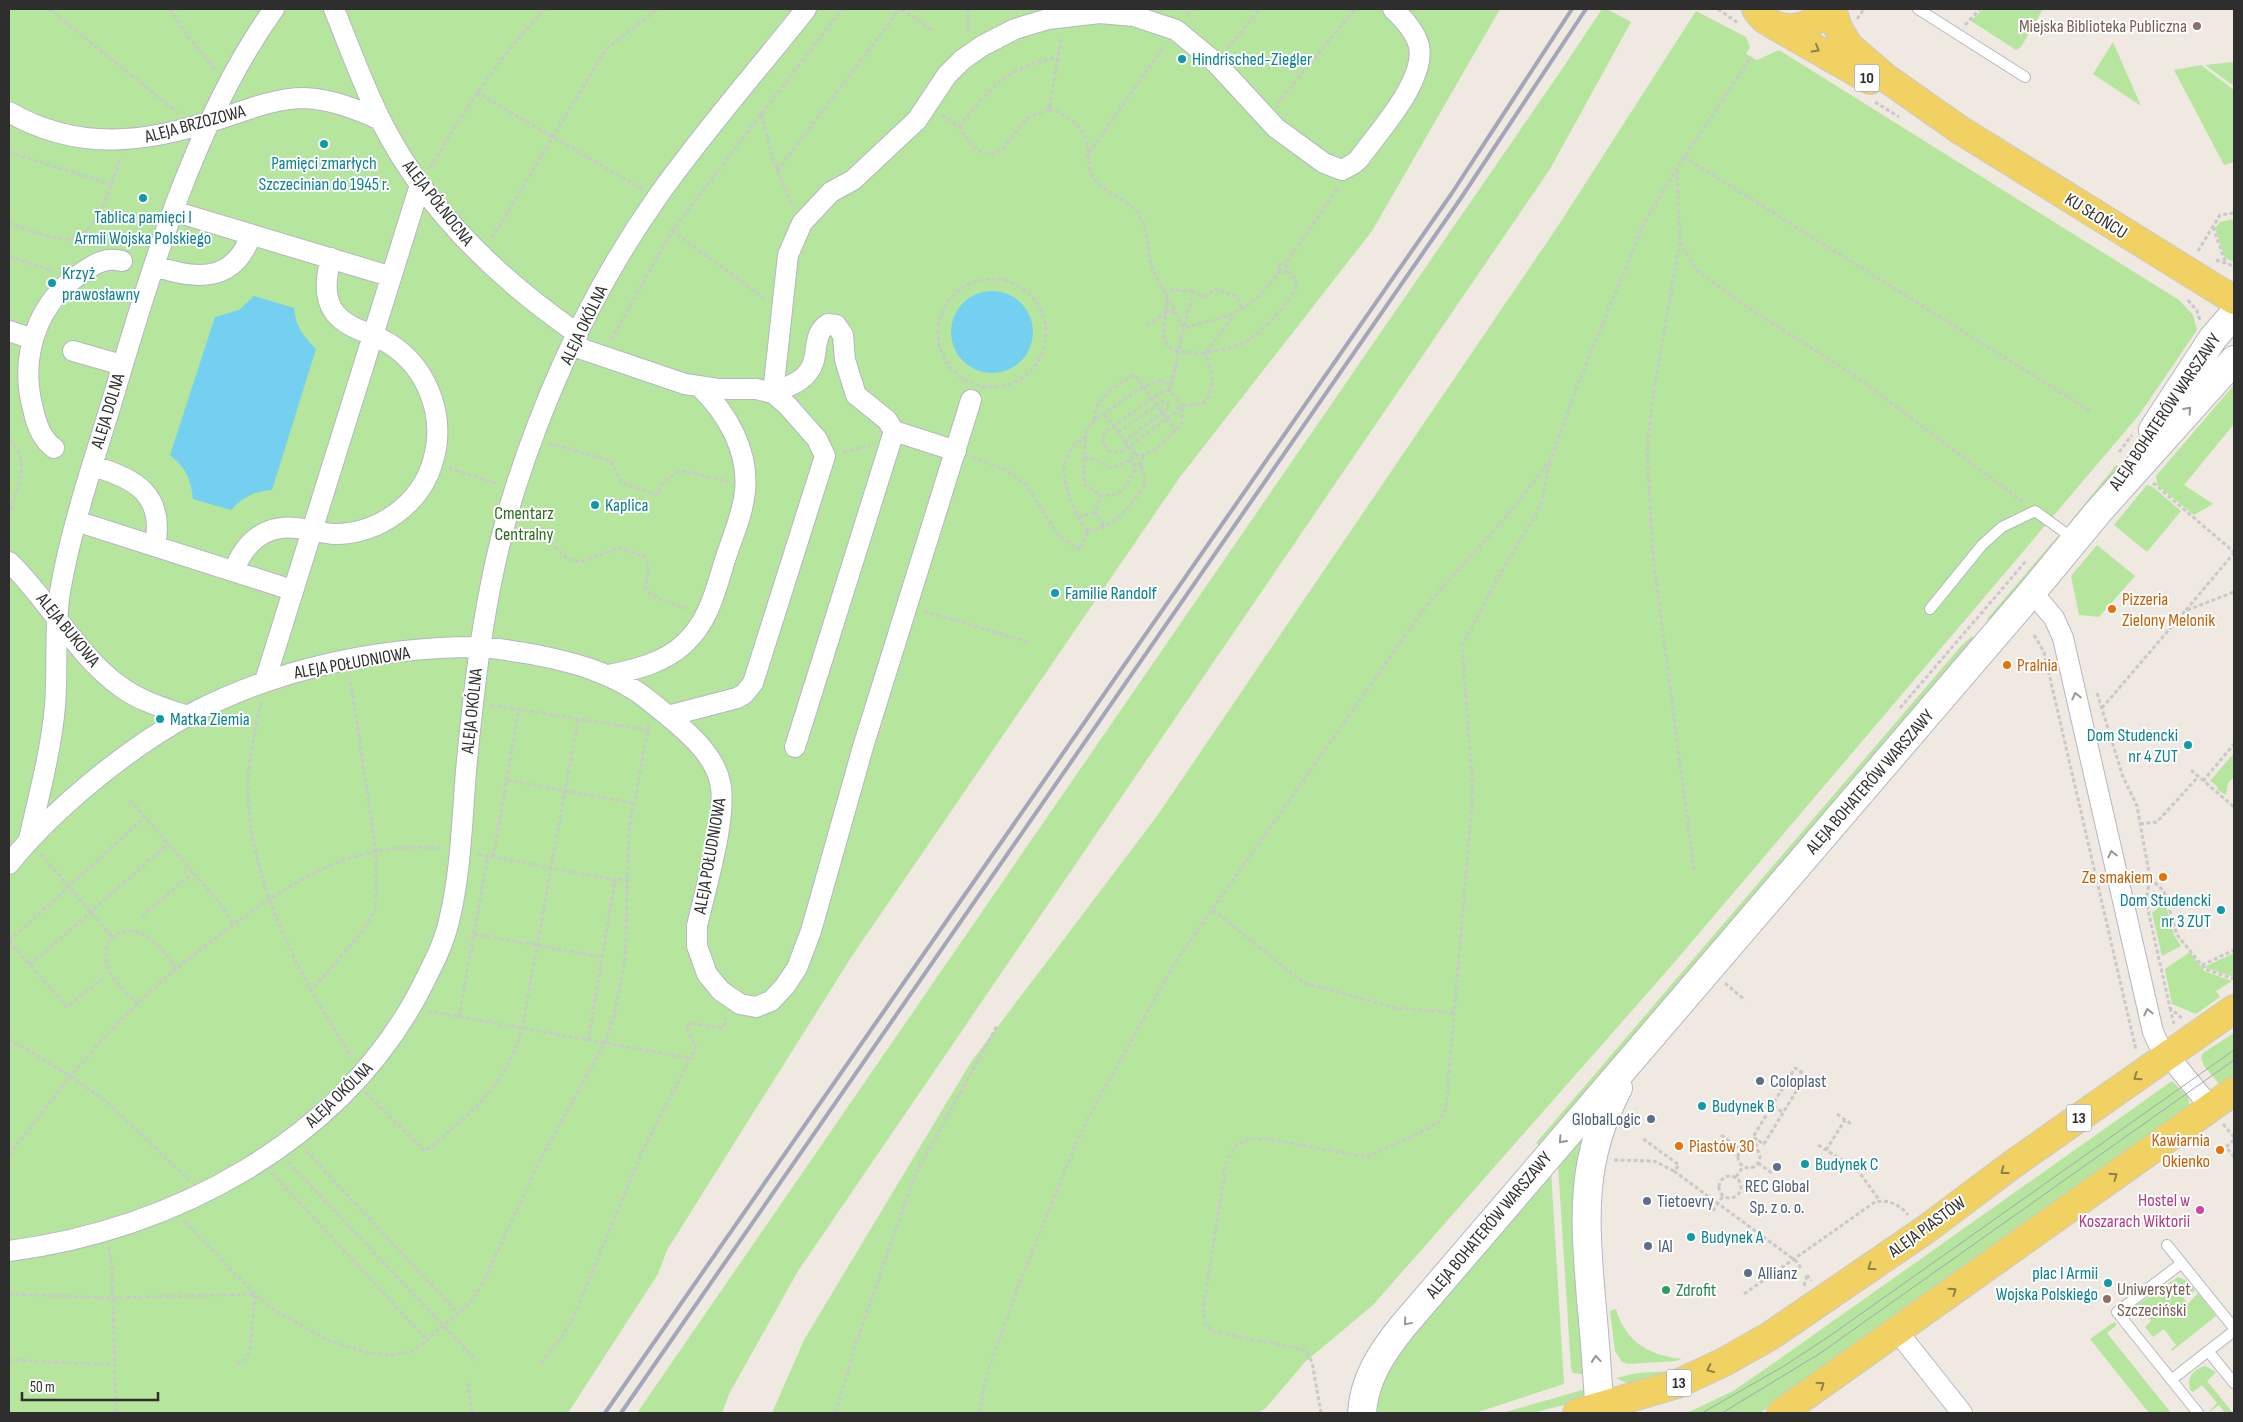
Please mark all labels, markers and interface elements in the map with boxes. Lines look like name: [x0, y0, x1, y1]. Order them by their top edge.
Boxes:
place label: Miejska Biblioteka Publiczna: [2019, 16, 2187, 37]
marker: Miejska Biblioteka Publiczna: [2191, 20, 2203, 32]
one-way arrow: [1811, 43, 1820, 53]
place label: Hindrisched-Ziegler: [1192, 49, 1312, 70]
marker: Hindrisched-Ziegler: [1176, 53, 1188, 65]
road number: 10: [1854, 64, 1880, 92]
street label: ALEJA BRZOZOWA: [141, 100, 248, 148]
marker: Pamięci zmarłych Szczecinian do 1945 r.: [318, 138, 330, 150]
place label: Pamięci zmarłych Szczecinian do 1945 r.: [259, 153, 389, 195]
street label: ALEJA PÓŁNOCNA: [397, 155, 478, 250]
street label: KU SŁOŃCU: [2061, 189, 2131, 243]
marker: Tablica pamięci I Armii Wojska Polskiego: [137, 192, 149, 204]
place label: Tablica pamięci I Armii Wojska Polskiego: [74, 207, 211, 249]
place label: Krzyż prawosławny: [62, 263, 140, 305]
marker: Krzyż prawosławny: [46, 277, 58, 289]
street label: ALEJA OKÓLNA: [555, 282, 612, 369]
street label: ALEJA BOHATERÓW WARSZAWY: [2104, 329, 2226, 495]
street label: ALEJA DOLNA: [86, 371, 129, 452]
one-way arrow: [2183, 407, 2192, 416]
place label: Kaplica: [605, 495, 648, 516]
marker: Kaplica: [589, 499, 601, 511]
park label: Cmentarz Centralny: [494, 503, 554, 545]
place label: Familie Randolf: [1065, 583, 1158, 604]
marker: Familie Randolf: [1049, 587, 1061, 599]
street label: ALEJA BUKOWA: [31, 588, 104, 671]
place label: Pizzeria Zielony Melonik: [2122, 589, 2215, 631]
marker: Pizzeria Zielony Melonik: [2106, 603, 2118, 615]
street label: ALEJA POŁUDNIOWA: [291, 642, 412, 684]
place label: Pralnia: [2017, 655, 2058, 676]
marker: Pralnia: [2001, 659, 2013, 671]
street label: ALEJA OKÓLNA: [457, 667, 487, 755]
one-way arrow: [2071, 691, 2082, 700]
street label: ALEJA BOHATERÓW WARSZAWY: [1801, 705, 1939, 859]
place label: Matka Ziemia: [170, 709, 250, 730]
marker: Matka Ziemia: [154, 713, 166, 725]
place label: Dom Studencki nr 4 ZUT: [2087, 725, 2178, 767]
marker: Dom Studencki nr 4 ZUT: [2182, 739, 2194, 751]
street label: ALEJA POŁUDNIOWA: [689, 796, 731, 917]
one-way arrow: [2107, 850, 2118, 858]
place label: Ze smakiem: [2082, 867, 2153, 888]
marker: Ze smakiem: [2157, 871, 2169, 883]
place label: Dom Studencki nr 3 ZUT: [2120, 890, 2211, 932]
marker: Dom Studencki nr 3 ZUT: [2215, 904, 2227, 916]
one-way arrow: [2143, 1008, 2154, 1017]
street label: ALEJA OKÓLNA: [300, 1058, 377, 1133]
place label: Coloplast: [1770, 1071, 1827, 1092]
one-way arrow: [2133, 1071, 2143, 1080]
marker: Coloplast: [1754, 1075, 1766, 1087]
place label: Budynek B: [1712, 1096, 1775, 1117]
marker: Budynek B: [1696, 1100, 1708, 1112]
road number: 13: [2066, 1104, 2092, 1132]
place label: GlobalLogic: [1572, 1109, 1641, 1130]
marker: GlobalLogic: [1645, 1113, 1657, 1125]
place label: Kawiarnia Okienko: [2152, 1130, 2210, 1172]
one-way arrow: [1558, 1134, 1567, 1143]
place label: Piastów 30: [1689, 1136, 1755, 1157]
marker: Piastów 30: [1673, 1140, 1685, 1152]
marker: Kawiarnia Okienko: [2214, 1144, 2226, 1156]
street label: ALEJA BOHATERÓW WARSZAWY: [1421, 1147, 1557, 1303]
place label: Budynek C: [1815, 1154, 1878, 1175]
marker: Budynek C: [1799, 1158, 1811, 1170]
marker: REC Global Sp. z o. o.: [1771, 1161, 1783, 1173]
one-way arrow: [2000, 1165, 2010, 1174]
one-way arrow: [2108, 1173, 2118, 1182]
place label: REC Global Sp. z o. o.: [1745, 1176, 1809, 1218]
place label: Hostel w Koszarach Wiktorii: [2079, 1190, 2190, 1232]
place label: Tietoevry: [1657, 1191, 1714, 1212]
street label: ALEJA PIASTÓW: [1884, 1192, 1970, 1263]
marker: Tietoevry: [1641, 1195, 1653, 1207]
marker: Hostel w Koszarach Wiktorii: [2194, 1204, 2206, 1216]
place label: Budynek A: [1701, 1227, 1764, 1248]
marker: Budynek A: [1685, 1231, 1697, 1243]
place label: IAI: [1658, 1236, 1673, 1257]
marker: IAI: [1642, 1240, 1654, 1252]
one-way arrow: [1867, 1261, 1876, 1270]
place label: Allianz: [1757, 1263, 1798, 1284]
place label: plac I Armii Wojska Polskiego: [1996, 1263, 2098, 1305]
marker: Allianz: [1742, 1267, 1754, 1279]
marker: plac I Armii Wojska Polskiego: [2102, 1277, 2114, 1289]
place label: Uniwersytet Szczeciński: [2117, 1279, 2191, 1321]
place label: Zdrofit: [1676, 1280, 1717, 1301]
marker: Zdrofit: [1660, 1284, 1672, 1296]
one-way arrow: [1948, 1288, 1957, 1297]
marker: Uniwersytet Szczeciński: [2101, 1293, 2113, 1305]
one-way arrow: [1404, 1316, 1413, 1325]
one-way arrow: [1591, 1355, 1602, 1363]
one-way arrow: [1706, 1362, 1715, 1373]
scale bar: [22, 1370, 159, 1402]
road number: 13: [1666, 1370, 1692, 1396]
text: 50 m: [30, 1378, 55, 1397]
one-way arrow: [1815, 1382, 1825, 1391]

